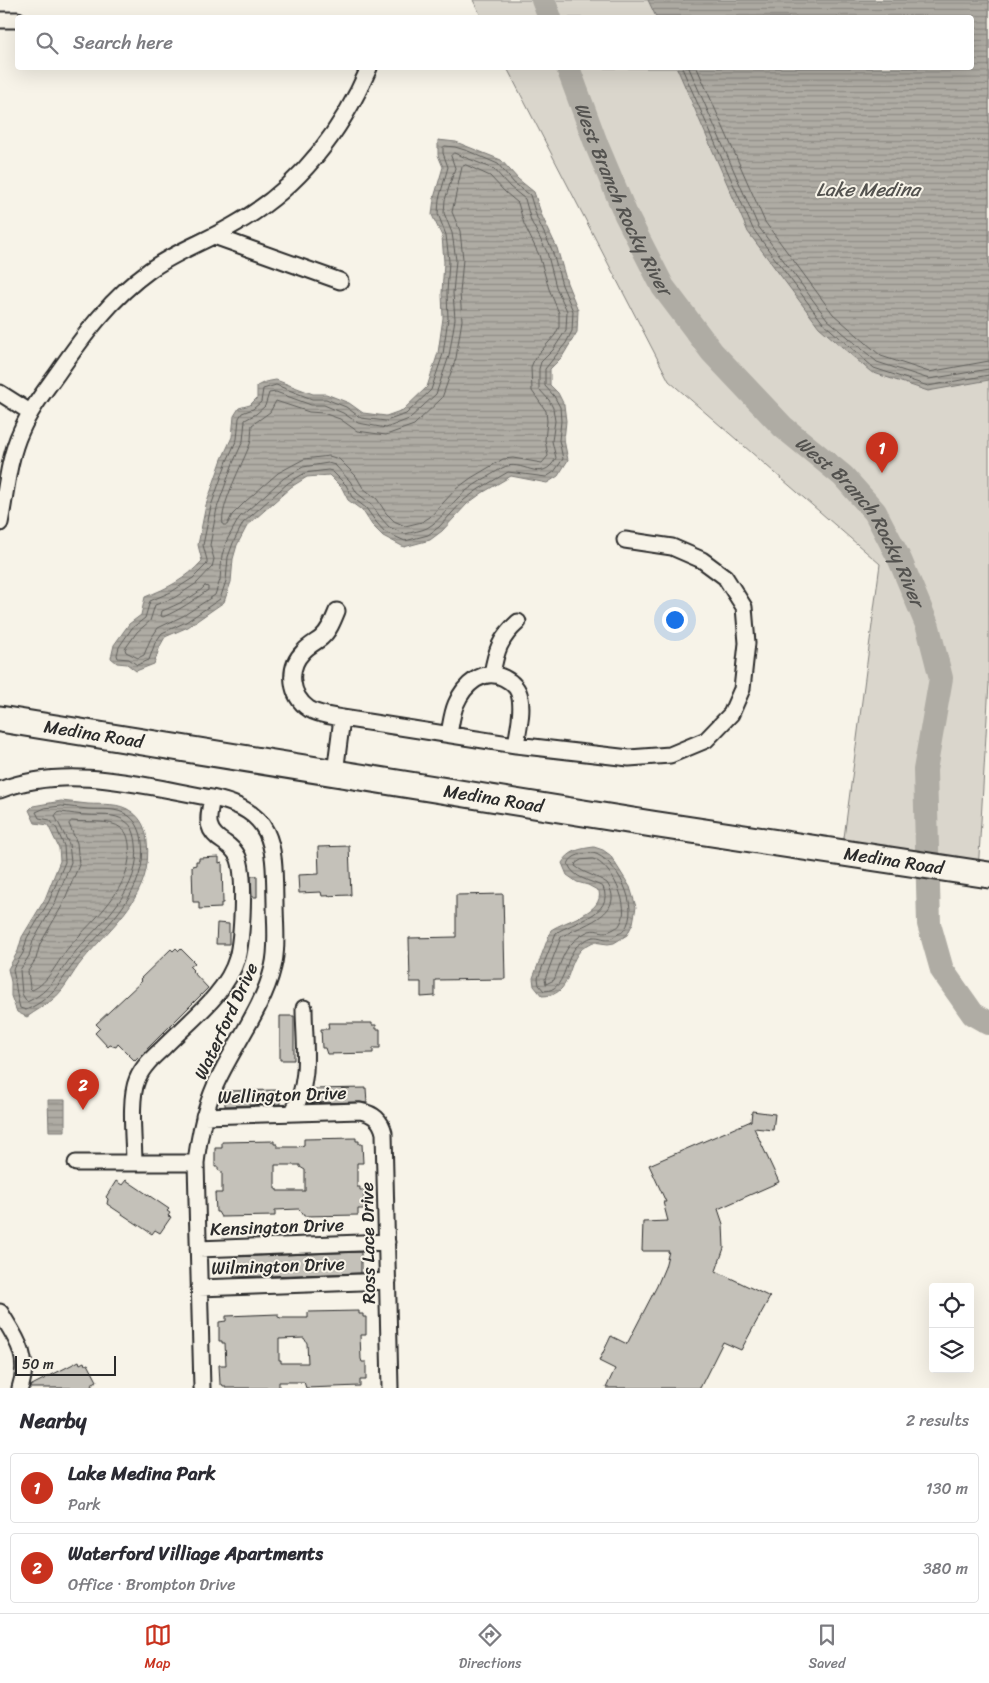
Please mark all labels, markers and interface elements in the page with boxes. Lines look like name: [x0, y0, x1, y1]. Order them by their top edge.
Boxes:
search box: [15, 15, 974, 70]
text: Search here: [73, 26, 173, 59]
icon: search: [33, 29, 61, 57]
water label: West Branch Rocky River: [565, 98, 682, 306]
water label: Lake Medina: [816, 173, 922, 206]
water label: West Branch Rocky River: [788, 427, 935, 615]
pin: 1: [866, 432, 898, 473]
your location: [662, 607, 688, 633]
street label: Medina Road: [42, 710, 147, 758]
street label: Medina Road: [441, 775, 547, 823]
street label: Medina Road: [842, 837, 947, 884]
street label: Waterford Drive: [185, 957, 267, 1085]
pin: 2: [67, 1069, 99, 1110]
street label: Wellington Drive: [217, 1077, 347, 1113]
street label: Ross Lace Drive: [351, 1182, 385, 1304]
street label: Kensington Drive: [209, 1209, 345, 1245]
street label: Wilmington Drive: [211, 1248, 345, 1284]
map controls: [929, 1283, 974, 1373]
button: locate: [929, 1283, 974, 1328]
button: layers: [929, 1328, 974, 1373]
text: 50 m: [22, 1352, 54, 1377]
scale bar: [15, 1353, 116, 1376]
text: Nearby: [20, 1402, 86, 1440]
text: 2 results: [906, 1406, 969, 1435]
text: Lake Medina Park: [68, 1457, 216, 1490]
text: 1: [34, 1474, 40, 1503]
text: 130 m: [926, 1474, 968, 1503]
text: Park: [68, 1490, 101, 1519]
text: Waterford Villiage Apartments: [68, 1537, 323, 1570]
text: 2: [32, 1554, 42, 1583]
text: 380 m: [923, 1554, 968, 1583]
text: Office · Brompton Drive: [68, 1570, 235, 1599]
tab: Map: [144, 1621, 172, 1676]
tab: Directions: [459, 1621, 521, 1676]
tab: Saved: [809, 1621, 845, 1676]

